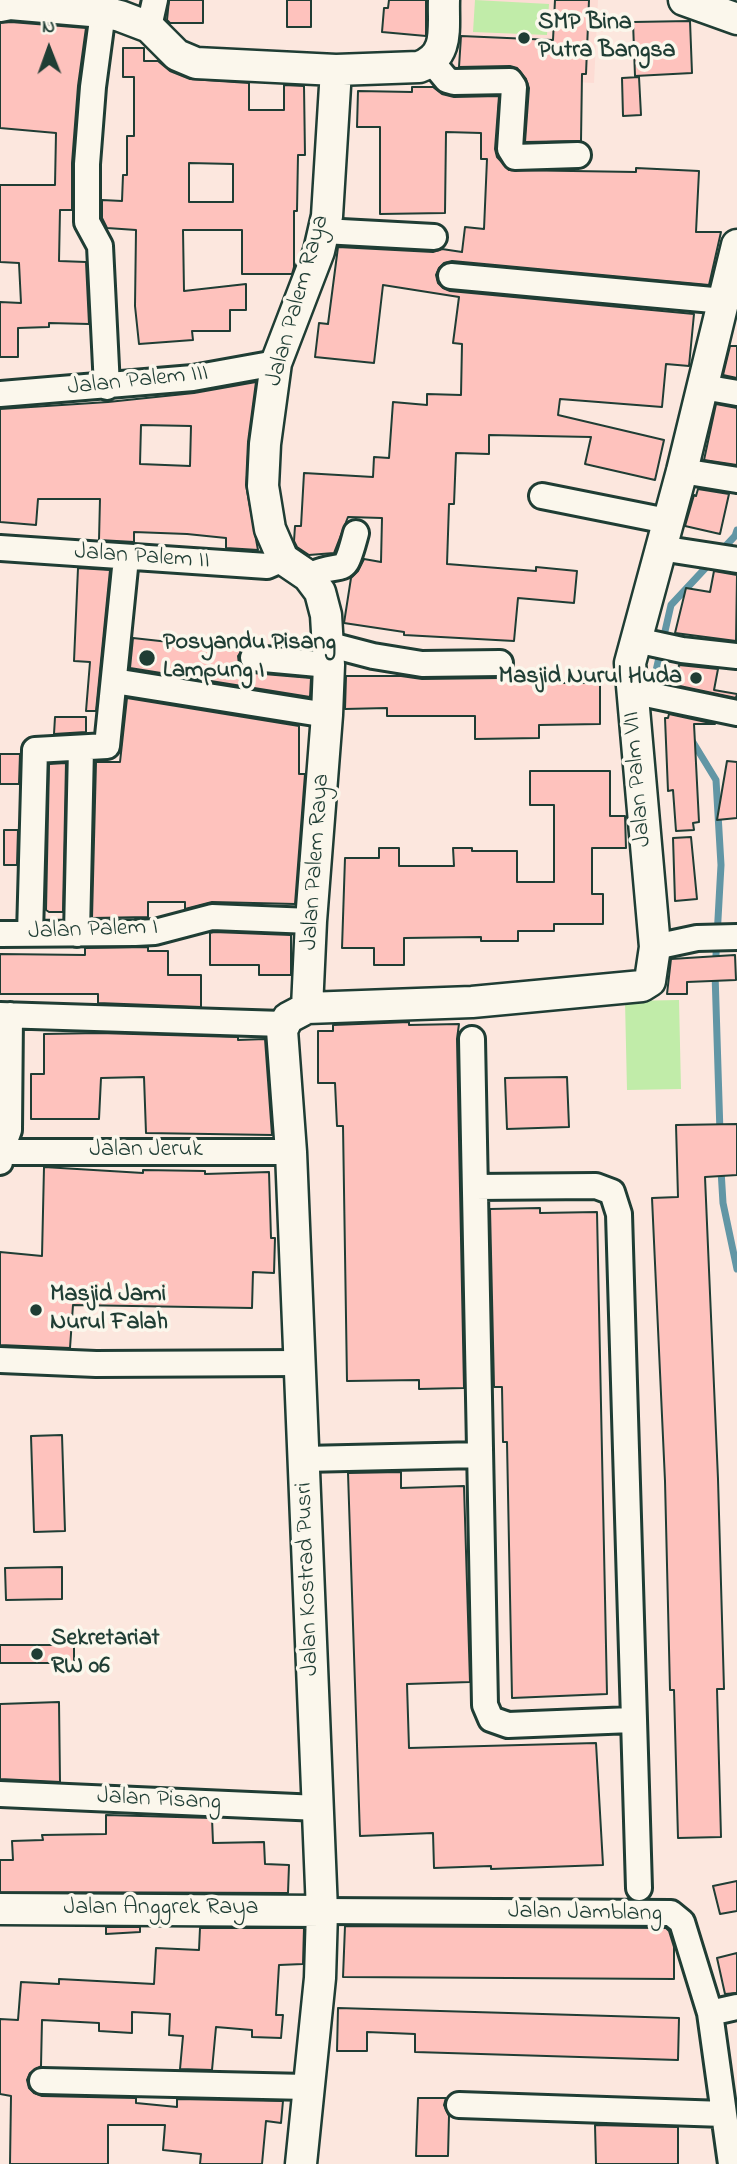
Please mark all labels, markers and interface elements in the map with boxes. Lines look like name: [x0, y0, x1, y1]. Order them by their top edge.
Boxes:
place label: SMP Bina Putra Bangsa: [538, 10, 675, 66]
north arrow: [14, 14, 84, 84]
text: N: [42, 14, 55, 41]
marker: SMP Bina Putra Bangsa: [516, 30, 532, 46]
street label: Jalan Palem Raya: [261, 212, 337, 390]
street label: Jalan Palem III: [66, 360, 210, 404]
street label: Jalan Palem II: [73, 539, 211, 577]
place label: Posyandu Pisang Lampung I: [163, 630, 336, 686]
marker: Posyandu Pisang Lampung I: [137, 648, 157, 668]
place label: Masjid Nurul Huda: [499, 664, 682, 692]
marker: Masjid Nurul Huda: [688, 670, 704, 686]
street label: Jalan Palm VII: [619, 710, 659, 848]
street label: Jalan Palem Raya: [296, 773, 338, 951]
street label: Jalan Palem I: [28, 914, 158, 948]
street label: Jalan Jeruk: [89, 1137, 203, 1165]
place label: Masjid Jami Nurul Falah: [50, 1282, 168, 1338]
marker: Masjid Jami Nurul Falah: [28, 1302, 44, 1318]
street label: Jalan Kostrad Pusri: [291, 1482, 327, 1676]
place label: Sekretariat RW 06: [51, 1626, 160, 1682]
marker: Sekretariat RW 06: [29, 1646, 45, 1662]
street label: Jalan Pisang: [96, 1783, 222, 1819]
street label: Jalan Anggrek Raya: [64, 1895, 258, 1923]
street label: Jalan Jamblang: [508, 1898, 662, 1930]

